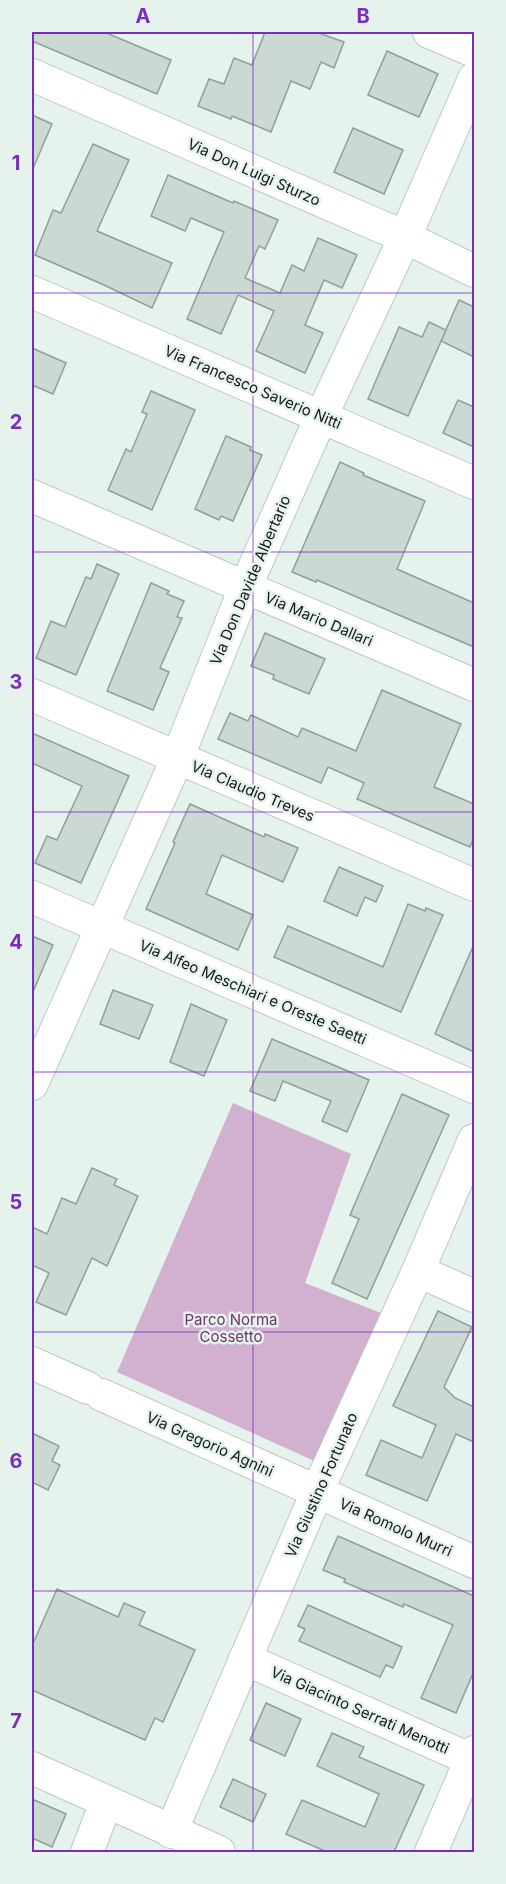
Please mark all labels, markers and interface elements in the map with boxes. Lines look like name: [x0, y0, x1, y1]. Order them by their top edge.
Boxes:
text: A: [136, 4, 151, 28]
text: B: [356, 4, 370, 28]
street label: Via Don Luigi Sturzo: [185, 134, 323, 210]
text: 1: [12, 151, 20, 175]
street label: Via Francesco Saverio Nitti: [162, 341, 344, 433]
text: 2: [10, 410, 22, 434]
street label: Via Don Davide Albertario: [206, 492, 294, 668]
street label: Via Mario Dallari: [262, 588, 376, 650]
text: 3: [10, 670, 22, 694]
street label: Via Claudio Treves: [189, 756, 318, 826]
text: 4: [9, 930, 23, 954]
street label: Via Alfeo Meschiari e Oreste Saetti: [136, 935, 370, 1049]
text: 5: [10, 1190, 22, 1214]
park label: Parco Norma Cossetto: [185, 1310, 277, 1346]
street label: Via Gregorio Agnini: [143, 1407, 277, 1481]
street label: Via Giustino Fortunato: [280, 1410, 362, 1560]
text: 6: [10, 1449, 23, 1473]
street label: Via Romolo Murri: [336, 1494, 456, 1560]
street label: Via Giacinto Serrati Menotti: [268, 1662, 452, 1758]
text: 7: [10, 1709, 22, 1733]

